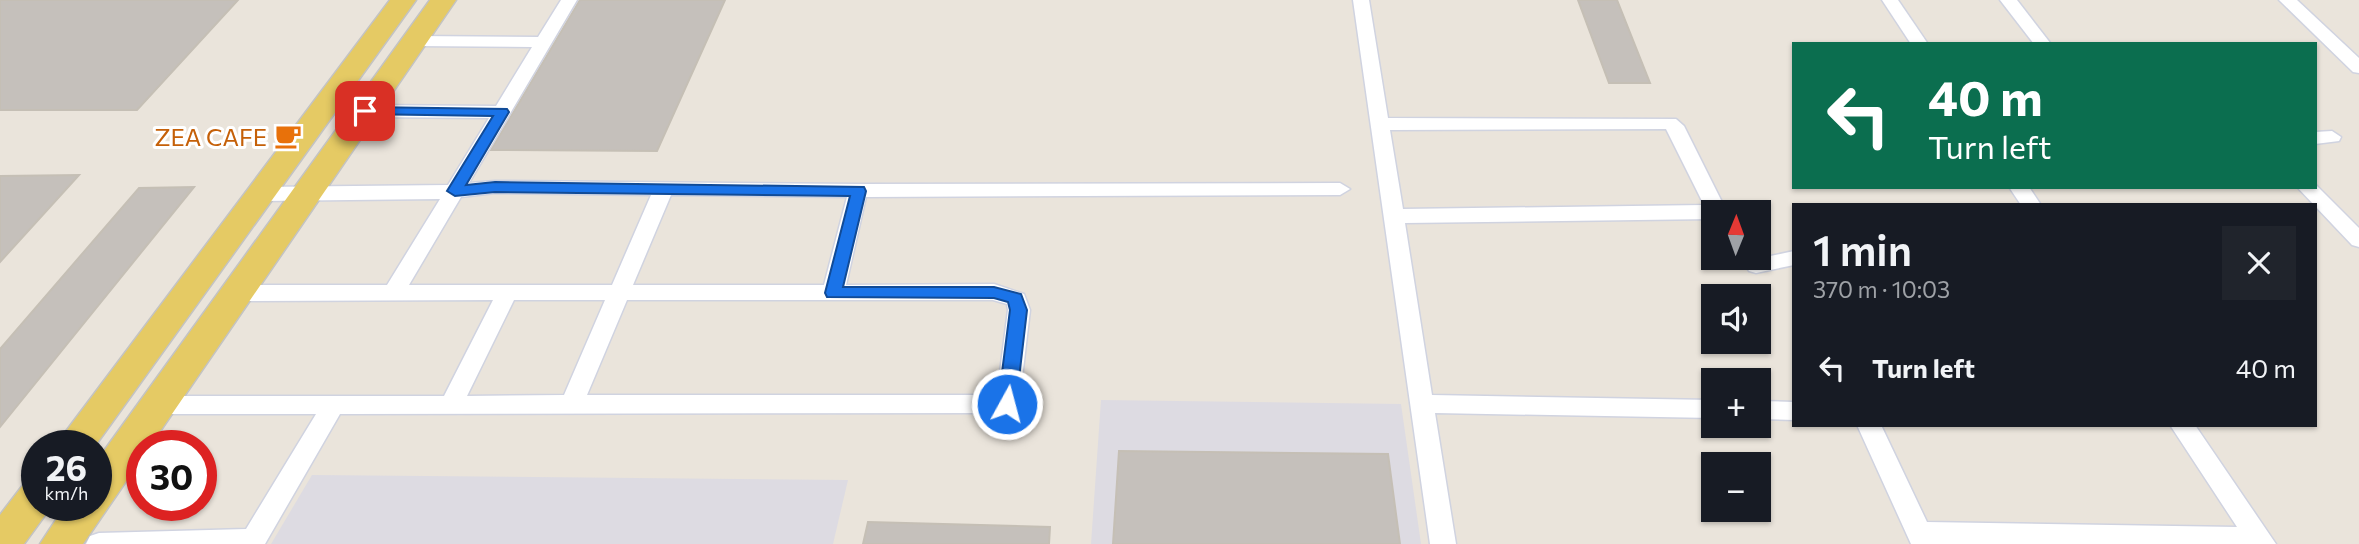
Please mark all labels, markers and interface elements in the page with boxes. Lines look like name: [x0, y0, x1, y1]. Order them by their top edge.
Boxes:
text: 40 m: [1928, 66, 2043, 126]
icon: left: [1813, 70, 1904, 161]
pin: [335, 81, 395, 141]
icon: arrive: [346, 92, 384, 130]
cafe icon: ZEA CAFE: [273, 121, 303, 151]
place label: ZEA CAFE: [154, 122, 267, 151]
text: Turn left: [1928, 126, 2052, 166]
north arrow: [1701, 200, 1771, 270]
map controls: [1701, 200, 1771, 522]
text: 1 min: [1813, 223, 1912, 275]
button: close: [2222, 226, 2296, 300]
text: 370 m · 10:03: [1813, 275, 1950, 303]
button: sound: [1701, 284, 1771, 354]
icon: left: [1813, 349, 1851, 387]
text: Turn left: [1872, 352, 1975, 383]
text: 40 m: [2236, 352, 2296, 383]
position arrow: [970, 367, 1044, 441]
button: +: [1701, 368, 1771, 438]
speed limit sign: 30: [126, 430, 217, 521]
text: 26: [46, 445, 87, 488]
button: −: [1701, 452, 1771, 522]
text: km/h: [45, 482, 88, 504]

